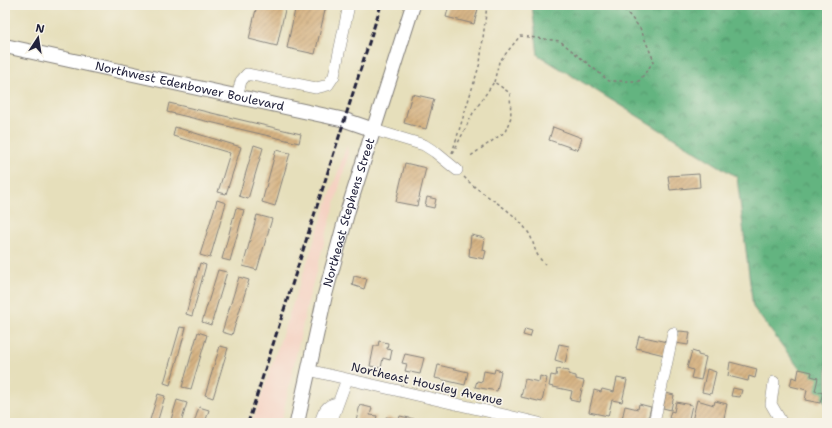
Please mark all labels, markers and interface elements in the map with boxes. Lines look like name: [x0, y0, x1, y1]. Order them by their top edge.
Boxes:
north arrow: [18, 18, 58, 58]
text: N: [34, 20, 46, 37]
street label: Northwest Edenbower Boulevard: [94, 58, 286, 115]
street label: Northeast Stephens Street: [320, 136, 378, 289]
street label: Northeast Housley Avenue: [350, 359, 505, 409]

